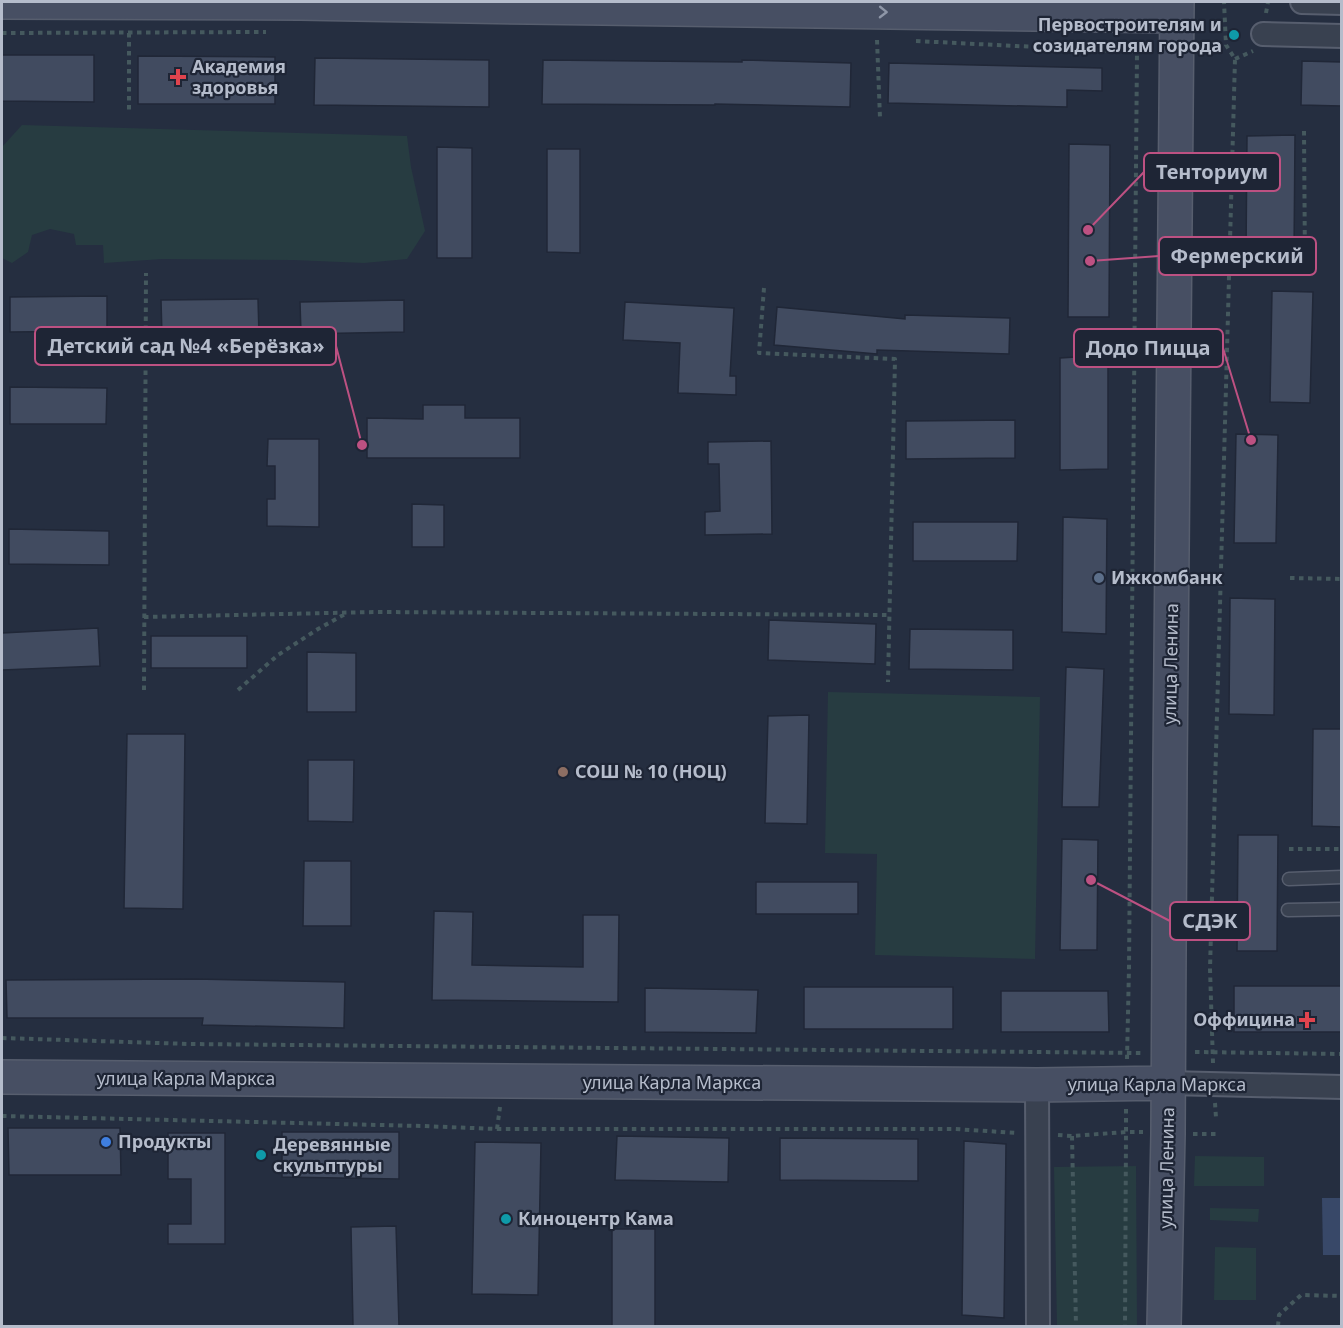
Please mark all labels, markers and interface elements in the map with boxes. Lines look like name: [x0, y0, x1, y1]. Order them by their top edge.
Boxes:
one-way arrow: [879, 6, 888, 18]
place label: Первостроителям и созидателям города: [1033, 12, 1222, 57]
marker: Первостроителям и созидателям города: [1227, 28, 1241, 42]
place label: Академия здоровья: [192, 54, 286, 99]
marker: Академия здоровья: [169, 68, 187, 86]
callout: Тенториум: [1144, 153, 1280, 191]
text: Тенториум: [1156, 158, 1268, 185]
callout: Фермерский: [1159, 237, 1316, 275]
text: Фермерский: [1170, 242, 1304, 269]
callout: Детский сад №4 «Берёзка»: [35, 327, 336, 365]
callout: Додо Пицца: [1074, 329, 1223, 367]
text: Детский сад №4 «Берёзка»: [47, 332, 325, 359]
text: Додо Пицца: [1086, 334, 1210, 361]
place label: Ижкомбанк: [1111, 565, 1223, 589]
marker: Ижкомбанк: [1092, 571, 1106, 585]
street label: улица Ленина: [1157, 603, 1183, 725]
place label: СОШ № 10 (НОЦ): [575, 759, 727, 783]
marker: СОШ № 10 (НОЦ): [556, 765, 570, 779]
callout: СДЭК: [1170, 902, 1250, 940]
text: СДЭК: [1182, 907, 1238, 934]
place label: Оффицина: [1193, 1007, 1295, 1031]
marker: Оффицина: [1300, 1013, 1314, 1027]
street label: улица Карла Маркса: [97, 1066, 275, 1090]
street label: улица Карла Маркса: [583, 1070, 761, 1094]
street label: улица Карла Маркса: [1068, 1072, 1246, 1096]
street label: улица Ленина: [1153, 1107, 1179, 1229]
place label: Продукты: [118, 1129, 211, 1153]
place label: Деревянные скульптуры: [273, 1132, 391, 1177]
marker: Продукты: [99, 1135, 113, 1149]
marker: Деревянные скульптуры: [254, 1148, 268, 1162]
place label: Киноцентр Кама: [518, 1206, 674, 1230]
marker: Киноцентр Кама: [499, 1212, 513, 1226]

